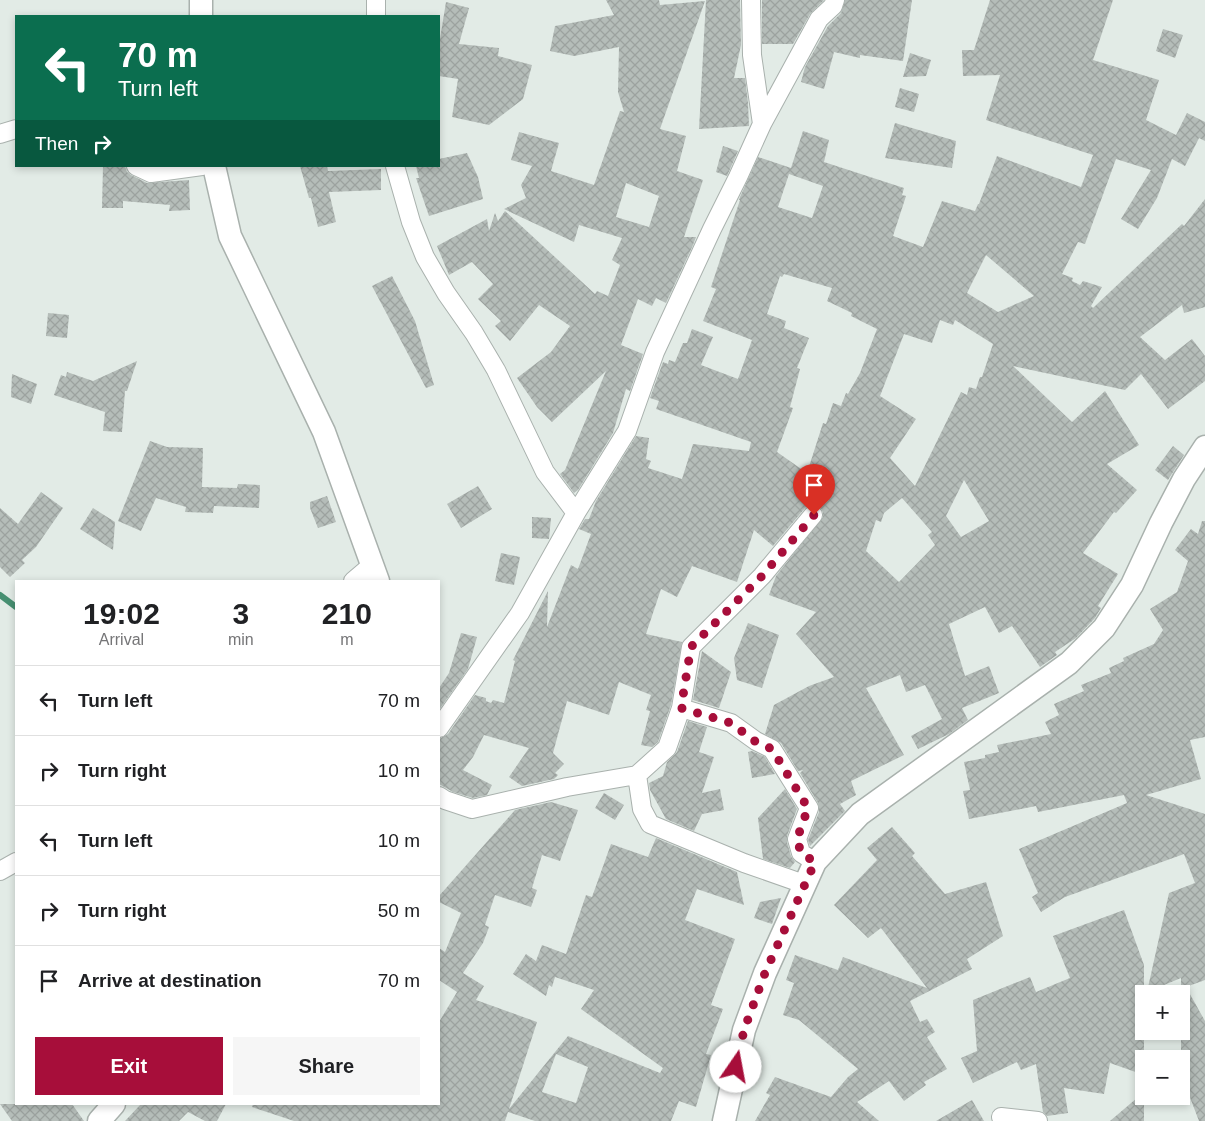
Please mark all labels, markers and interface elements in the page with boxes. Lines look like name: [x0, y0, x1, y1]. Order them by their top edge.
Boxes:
icon: left: [35, 35, 100, 100]
text: 70 m: [118, 35, 198, 74]
text: Turn left: [118, 76, 198, 101]
icon: right: [88, 130, 116, 158]
text: Then: [35, 133, 78, 154]
pin: [793, 464, 835, 515]
icon: arrive: [800, 471, 828, 499]
text: 19:02: [83, 597, 160, 630]
text: 3: [232, 597, 249, 630]
text: 210: [322, 597, 372, 630]
text: Arrival: [99, 631, 144, 648]
text: min: [228, 631, 254, 648]
text: m: [340, 631, 353, 648]
icon: left: [35, 687, 63, 715]
text: Turn left: [78, 690, 153, 711]
text: 70 m: [378, 690, 420, 711]
icon: right: [35, 757, 63, 785]
text: Turn right: [78, 760, 166, 781]
text: 10 m: [378, 760, 420, 781]
icon: left: [35, 827, 63, 855]
text: Turn left: [78, 830, 153, 851]
text: 10 m: [378, 830, 420, 851]
icon: right: [35, 897, 63, 925]
text: Turn right: [78, 900, 166, 921]
text: 50 m: [378, 900, 420, 921]
icon: arrive: [35, 967, 63, 995]
text: Arrive at destination: [78, 970, 262, 991]
text: 70 m: [378, 970, 420, 991]
map controls: [1135, 985, 1190, 1105]
button: +: [1135, 985, 1190, 1040]
button: Exit: [35, 1037, 223, 1095]
button: Share: [233, 1037, 420, 1095]
position arrow: [709, 1040, 761, 1092]
button: −: [1135, 1050, 1190, 1105]

